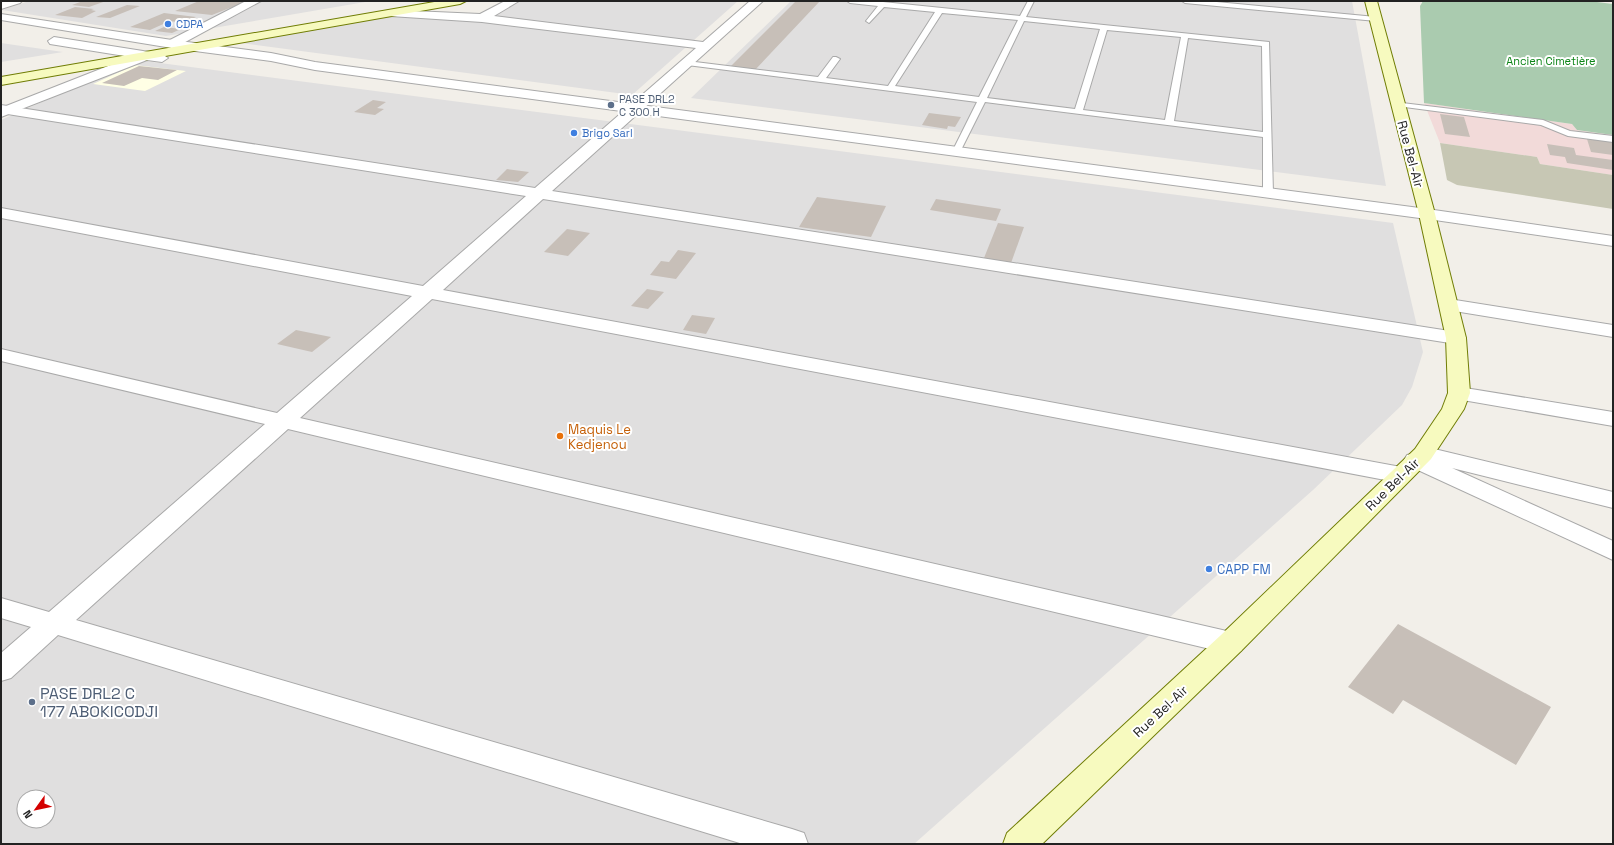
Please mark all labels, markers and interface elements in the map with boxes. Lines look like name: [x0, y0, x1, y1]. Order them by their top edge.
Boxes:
place label: CDPA: [176, 17, 203, 31]
marker: CDPA: [163, 19, 173, 29]
park label: Ancien Cimetière: [1506, 54, 1596, 68]
place label: PASE DRL2 C 300 H: [619, 92, 675, 119]
marker: PASE DRL2 C 300 H: [606, 100, 616, 110]
street label: Rue Bel-Air: [1393, 119, 1428, 190]
place label: Brigo Sarl: [582, 126, 633, 140]
marker: Brigo Sarl: [569, 128, 579, 138]
place label: Maquis Le Kedjenou: [568, 421, 631, 453]
marker: Maquis Le Kedjenou: [555, 431, 565, 441]
street label: Rue Bel-Air: [1362, 454, 1423, 514]
place label: CAPP FM: [1217, 561, 1271, 578]
marker: CAPP FM: [1204, 564, 1214, 574]
street label: Rue Bel-Air: [1129, 682, 1191, 741]
place label: PASE DRL2 C 177 ABOKICODJI: [40, 683, 158, 722]
marker: PASE DRL2 C 177 ABOKICODJI: [27, 697, 37, 707]
north arrow: [16, 789, 56, 829]
text: N: [20, 808, 35, 821]

